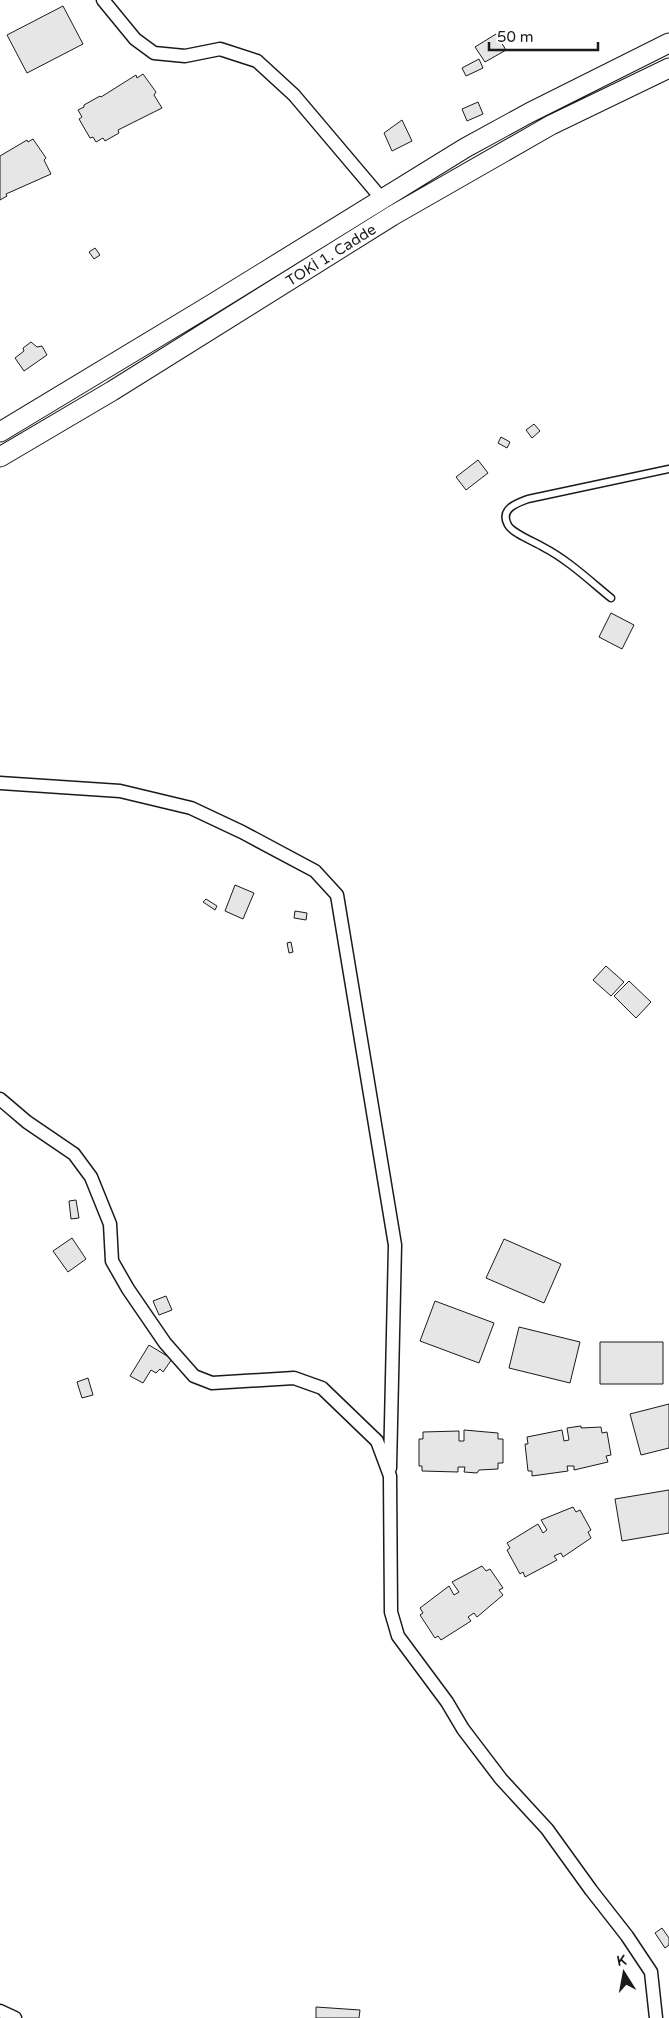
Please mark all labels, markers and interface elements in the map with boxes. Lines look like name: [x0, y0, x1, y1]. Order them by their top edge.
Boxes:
scale bar: [489, 20, 598, 52]
text: 50 m: [497, 28, 534, 46]
street label: TOKİ 1. Cadde: [283, 220, 379, 290]
north arrow: [599, 1948, 649, 1998]
text: K: [615, 1951, 628, 1970]

